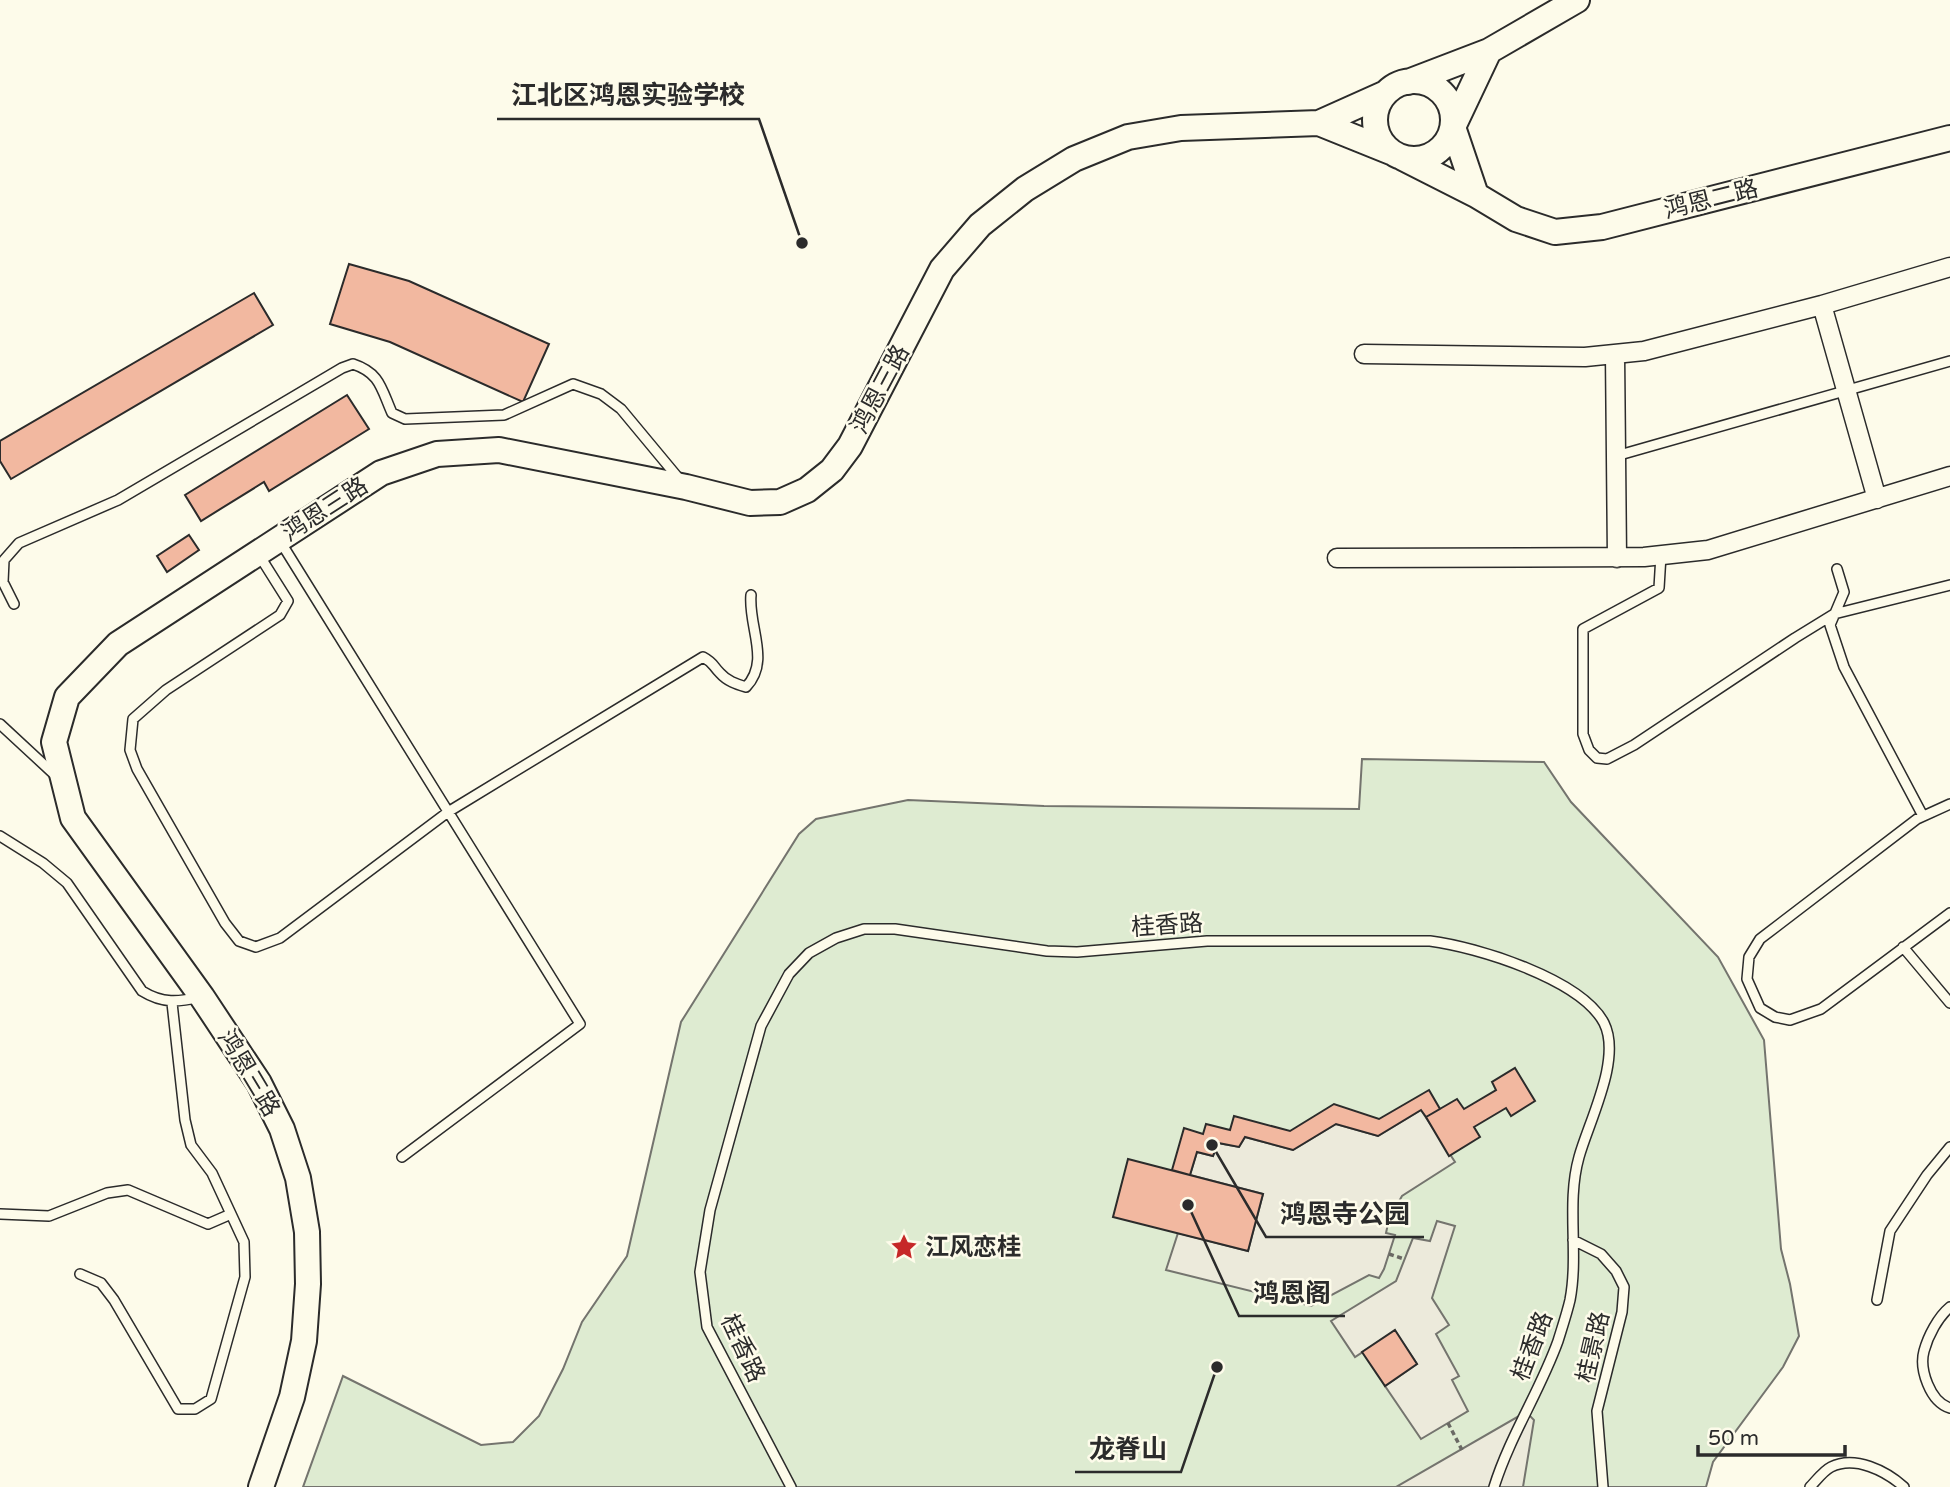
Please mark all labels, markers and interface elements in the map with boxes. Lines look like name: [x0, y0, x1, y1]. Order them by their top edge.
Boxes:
callout: 江北区鸿恩实验学校: [497, 72, 759, 119]
text: 江北区鸿恩实验学校: [511, 80, 745, 111]
street label: 鸿恩二路: [1661, 174, 1761, 225]
street label: 鸿恩三路: [845, 340, 916, 438]
street label: 鸿恩三路: [277, 471, 373, 548]
street label: 桂香路: [1130, 909, 1204, 942]
street label: 鸿恩三路: [211, 1025, 286, 1122]
callout: 鸿恩寺公园: [1266, 1190, 1424, 1237]
text: 鸿恩寺公园: [1280, 1199, 1410, 1230]
place icon: 江风恋桂: [889, 1232, 919, 1262]
place label: 江风恋桂: [925, 1233, 1021, 1262]
callout: 鸿恩阁: [1239, 1269, 1345, 1316]
text: 鸿恩阁: [1253, 1278, 1331, 1309]
street label: 桂香路: [1506, 1307, 1559, 1385]
street label: 桂香路: [714, 1309, 771, 1387]
street label: 桂景路: [1571, 1309, 1616, 1385]
scale bar: [1698, 1414, 1845, 1458]
callout: 龙脊山: [1075, 1425, 1181, 1472]
text: 50 m: [1708, 1426, 1759, 1451]
text: 龙脊山: [1089, 1434, 1167, 1465]

